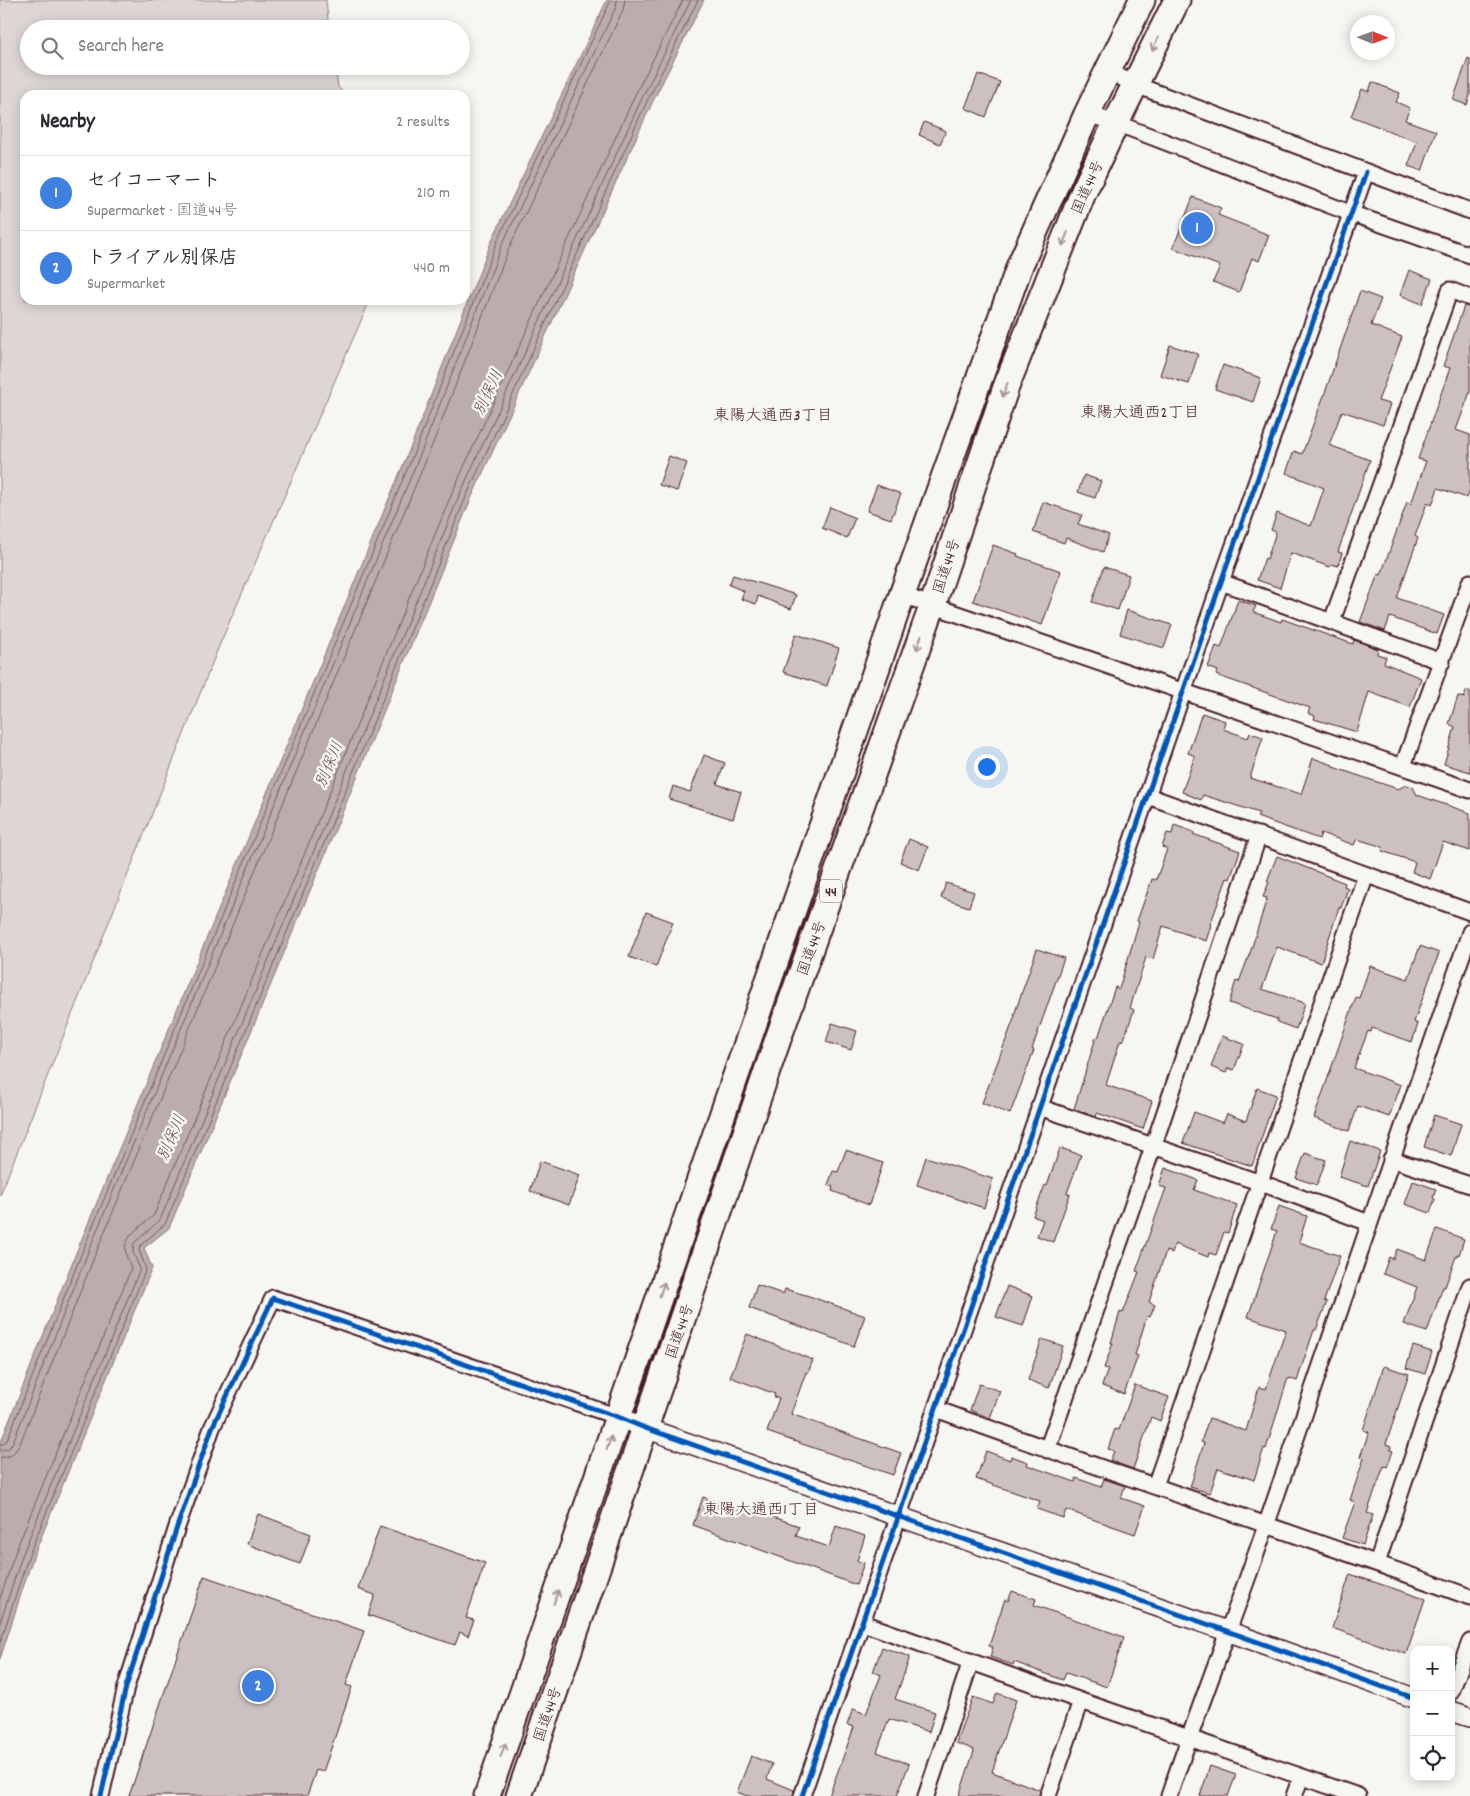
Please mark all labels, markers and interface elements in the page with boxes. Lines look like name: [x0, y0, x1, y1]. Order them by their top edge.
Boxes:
north arrow: [1350, 15, 1395, 60]
search box: [20, 20, 470, 75]
icon: search: [38, 34, 66, 62]
text: Search here: [78, 34, 164, 61]
one-way arrow: [1150, 36, 1160, 51]
text: Nearby: [40, 108, 95, 138]
text: 2 results: [396, 111, 450, 134]
street label: 国道44号: [1067, 157, 1111, 219]
text: セイコーマート: [87, 169, 221, 196]
text: 1: [54, 182, 58, 205]
text: 210 m: [416, 182, 450, 205]
text: Supermarket · 国道44号: [87, 200, 238, 223]
pin: 1: [1181, 209, 1213, 247]
one-way arrow: [1060, 231, 1069, 246]
text: トライアル別保店: [87, 246, 237, 273]
text: 2: [53, 257, 60, 280]
text: 440 m: [413, 257, 450, 280]
text: Supermarket: [87, 273, 165, 296]
water label: 別保川: [469, 366, 510, 420]
one-way arrow: [1000, 382, 1009, 397]
district label: 東陽大通西2丁目: [1081, 402, 1200, 425]
district label: 東陽大通西3丁目: [713, 405, 833, 428]
street label: 国道44号: [929, 536, 967, 597]
one-way arrow: [914, 635, 923, 650]
water label: 別保川: [310, 738, 350, 792]
your location: [974, 754, 1000, 780]
road number: 44: [820, 879, 842, 902]
street label: 国道44号: [793, 918, 833, 979]
water label: 別保川: [152, 1111, 192, 1165]
one-way arrow: [658, 1282, 667, 1298]
street label: 国道44号: [661, 1301, 701, 1362]
one-way arrow: [605, 1435, 615, 1451]
district label: 東陽大通西1丁目: [703, 1499, 819, 1522]
one-way arrow: [552, 1589, 561, 1605]
map controls: [1410, 1646, 1455, 1781]
button: +: [1410, 1646, 1455, 1691]
pin: 2: [242, 1667, 274, 1705]
street label: 国道44号: [529, 1684, 569, 1745]
button: −: [1410, 1691, 1455, 1736]
button: locate: [1410, 1736, 1455, 1781]
one-way arrow: [499, 1743, 508, 1758]

